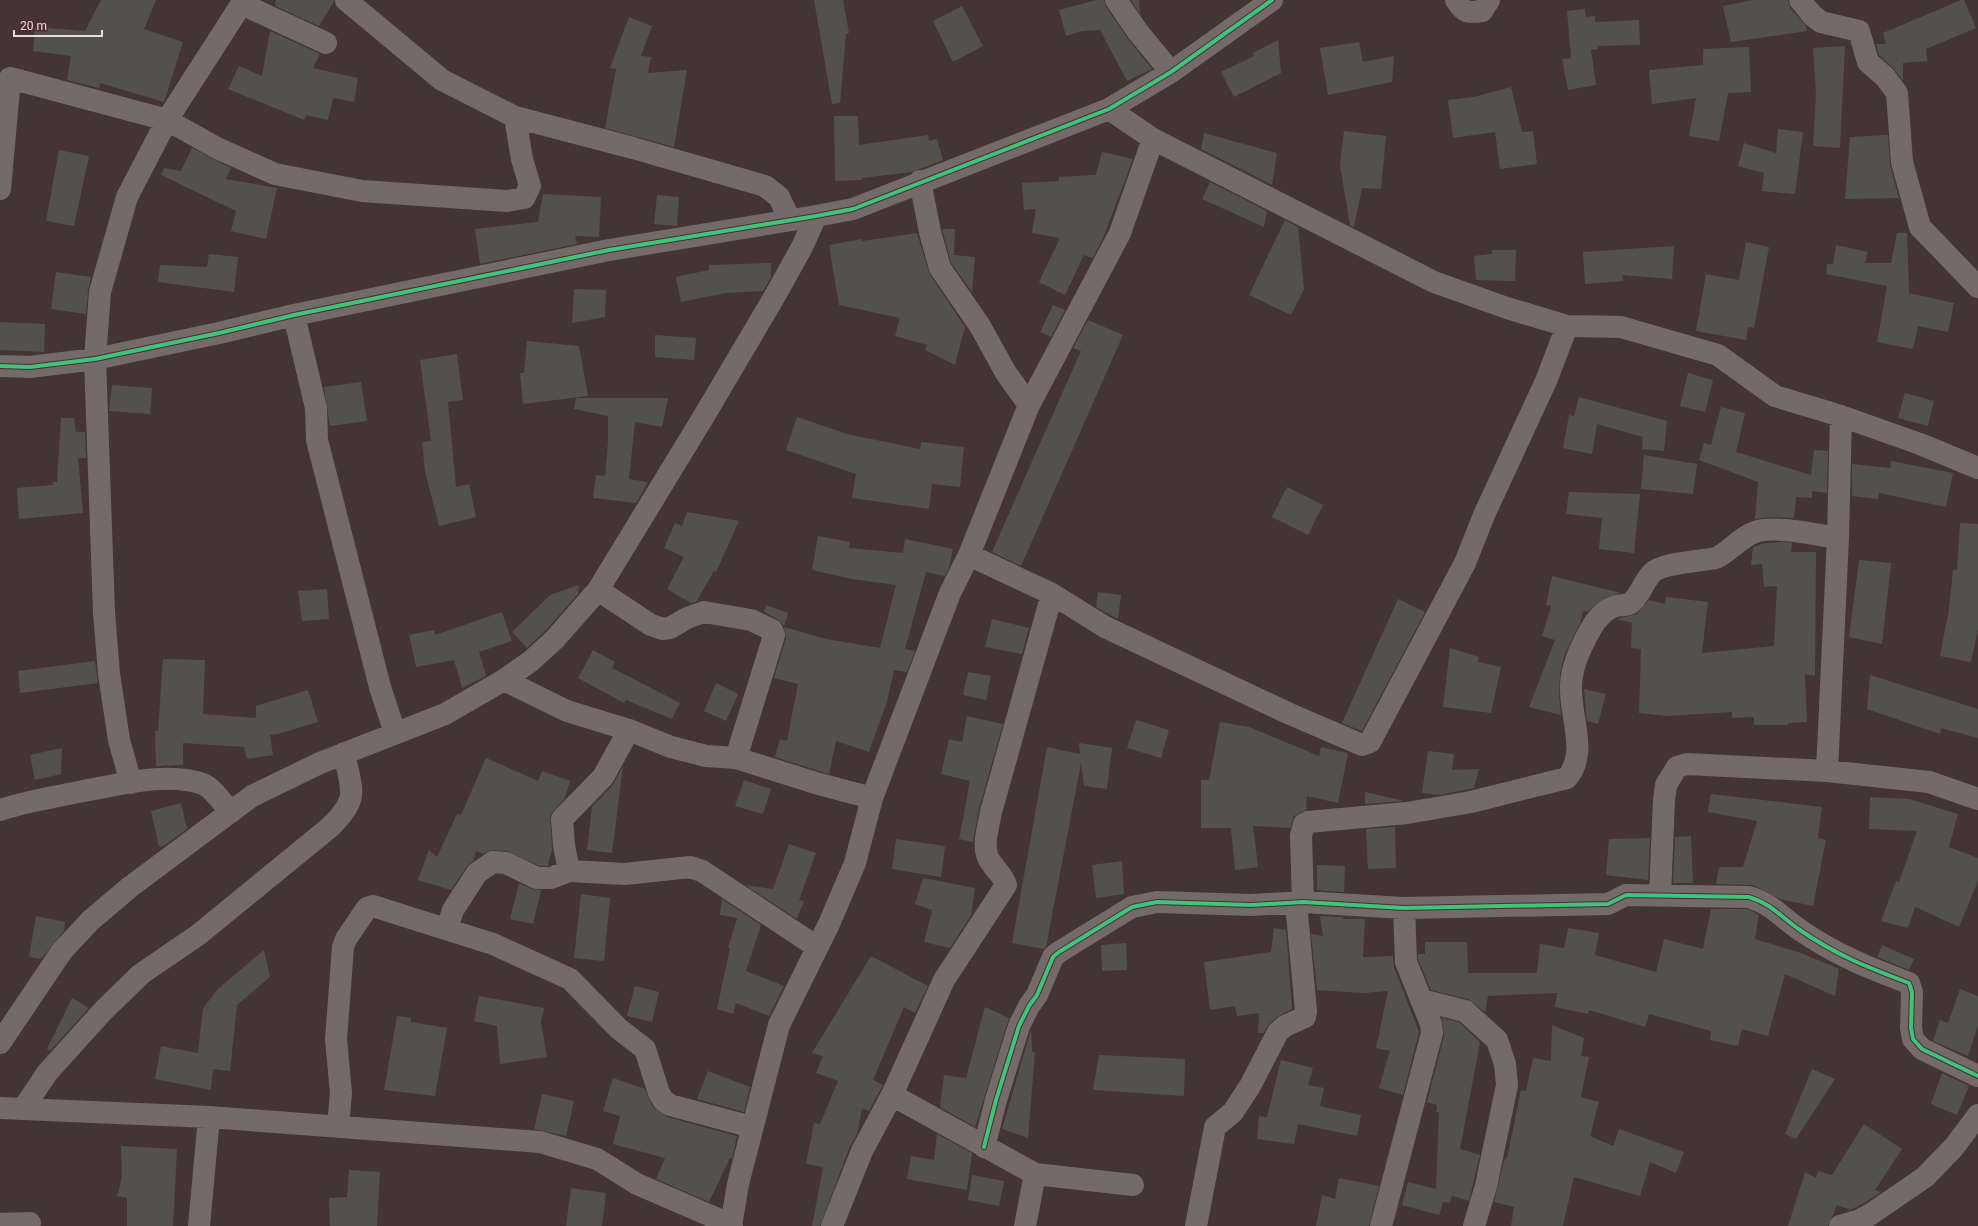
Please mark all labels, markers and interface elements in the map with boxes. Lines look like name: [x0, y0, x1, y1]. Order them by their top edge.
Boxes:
scale bar: [14, 12, 102, 38]
text: 20 m: [20, 19, 47, 33]

